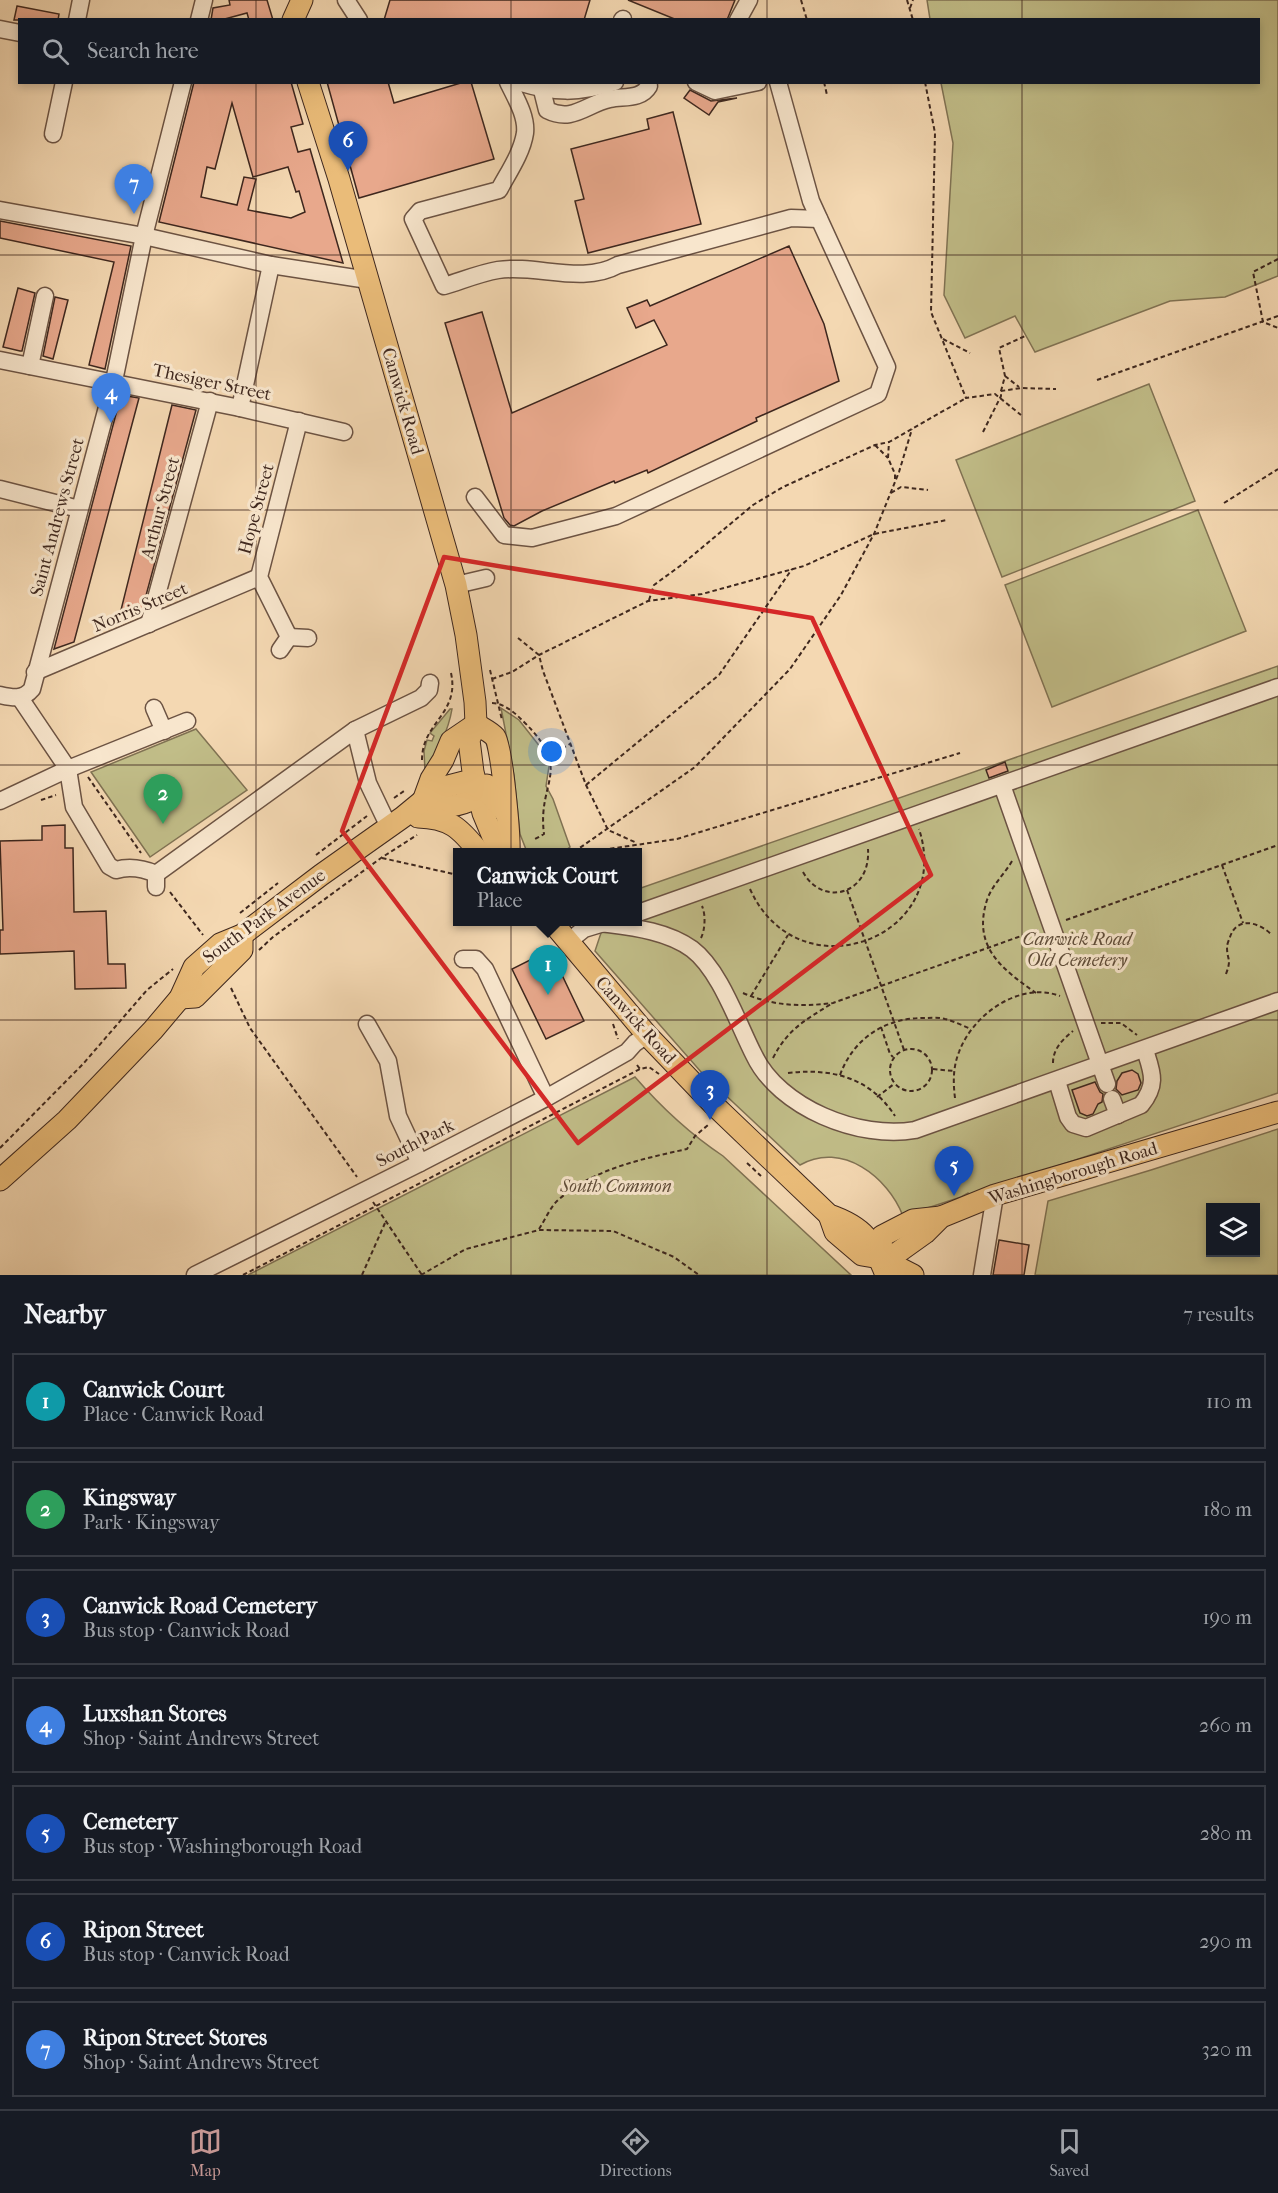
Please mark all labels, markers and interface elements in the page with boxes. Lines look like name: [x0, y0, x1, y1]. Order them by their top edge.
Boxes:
search box: [18, 18, 1260, 84]
icon: search: [39, 35, 72, 68]
text: Search here: [87, 38, 199, 64]
pin: 6: [328, 122, 368, 171]
pin: 7: [114, 164, 154, 214]
street label: Canwick Road: [377, 345, 428, 457]
street label: Thesiger Street: [151, 360, 274, 405]
pin: 4: [92, 374, 130, 423]
street label: Saint Andrews Street: [26, 435, 89, 599]
street label: Arthur Street: [137, 454, 184, 562]
street label: Hope Street: [234, 461, 279, 557]
street label: Norris Street: [90, 578, 191, 637]
your location: [537, 737, 566, 766]
pin: 2: [144, 774, 182, 824]
popup: [453, 848, 642, 926]
text: Canwick Court: [477, 863, 618, 889]
street label: South Park Avenue: [199, 865, 330, 968]
text: Place: [477, 889, 522, 912]
park label: Canwick Road Old Cemetery: [1023, 929, 1134, 971]
pin: 1: [528, 946, 568, 995]
street label: Canwick Road: [591, 972, 680, 1068]
pin: 3: [690, 1070, 730, 1120]
street label: South Park: [373, 1115, 458, 1172]
street label: Washingborough Road: [985, 1138, 1160, 1209]
pin: 5: [934, 1146, 974, 1196]
park label: South Common: [559, 1176, 672, 1197]
map controls: [1206, 1203, 1260, 1257]
button: layers: [1206, 1203, 1260, 1257]
text: Nearby: [24, 1299, 106, 1330]
text: 7 results: [1183, 1303, 1254, 1326]
text: Canwick Court: [83, 1377, 224, 1403]
text: 1: [42, 1390, 49, 1413]
text: 110 m: [1206, 1390, 1252, 1413]
text: Place · Canwick Road: [83, 1403, 264, 1426]
text: Kingsway: [83, 1485, 176, 1511]
text: 2: [40, 1498, 51, 1521]
text: 180 m: [1203, 1498, 1252, 1521]
text: Park · Kingsway: [83, 1511, 220, 1534]
text: Canwick Road Cemetery: [83, 1593, 317, 1619]
text: 3: [41, 1606, 50, 1629]
text: 190 m: [1202, 1606, 1252, 1629]
text: Bus stop · Canwick Road: [83, 1619, 290, 1642]
text: Luxshan Stores: [83, 1701, 227, 1727]
text: 4: [40, 1714, 51, 1737]
text: 260 m: [1199, 1714, 1252, 1737]
text: Shop · Saint Andrews Street: [83, 1727, 319, 1750]
text: Cemetery: [83, 1809, 178, 1835]
text: 5: [41, 1822, 50, 1845]
text: 280 m: [1200, 1822, 1252, 1845]
text: Bus stop · Washingborough Road: [83, 1835, 362, 1858]
text: Ripon Street: [83, 1917, 204, 1943]
text: 6: [40, 1930, 51, 1953]
text: 290 m: [1199, 1930, 1252, 1953]
text: Bus stop · Canwick Road: [83, 1943, 290, 1966]
text: Ripon Street Stores: [83, 2025, 267, 2051]
text: 7: [41, 2038, 50, 2061]
text: 320 m: [1202, 2038, 1252, 2061]
text: Shop · Saint Andrews Street: [83, 2051, 319, 2074]
tab: Map: [189, 2125, 222, 2180]
tab: Directions: [600, 2125, 672, 2180]
tab: Saved: [1049, 2125, 1089, 2180]

